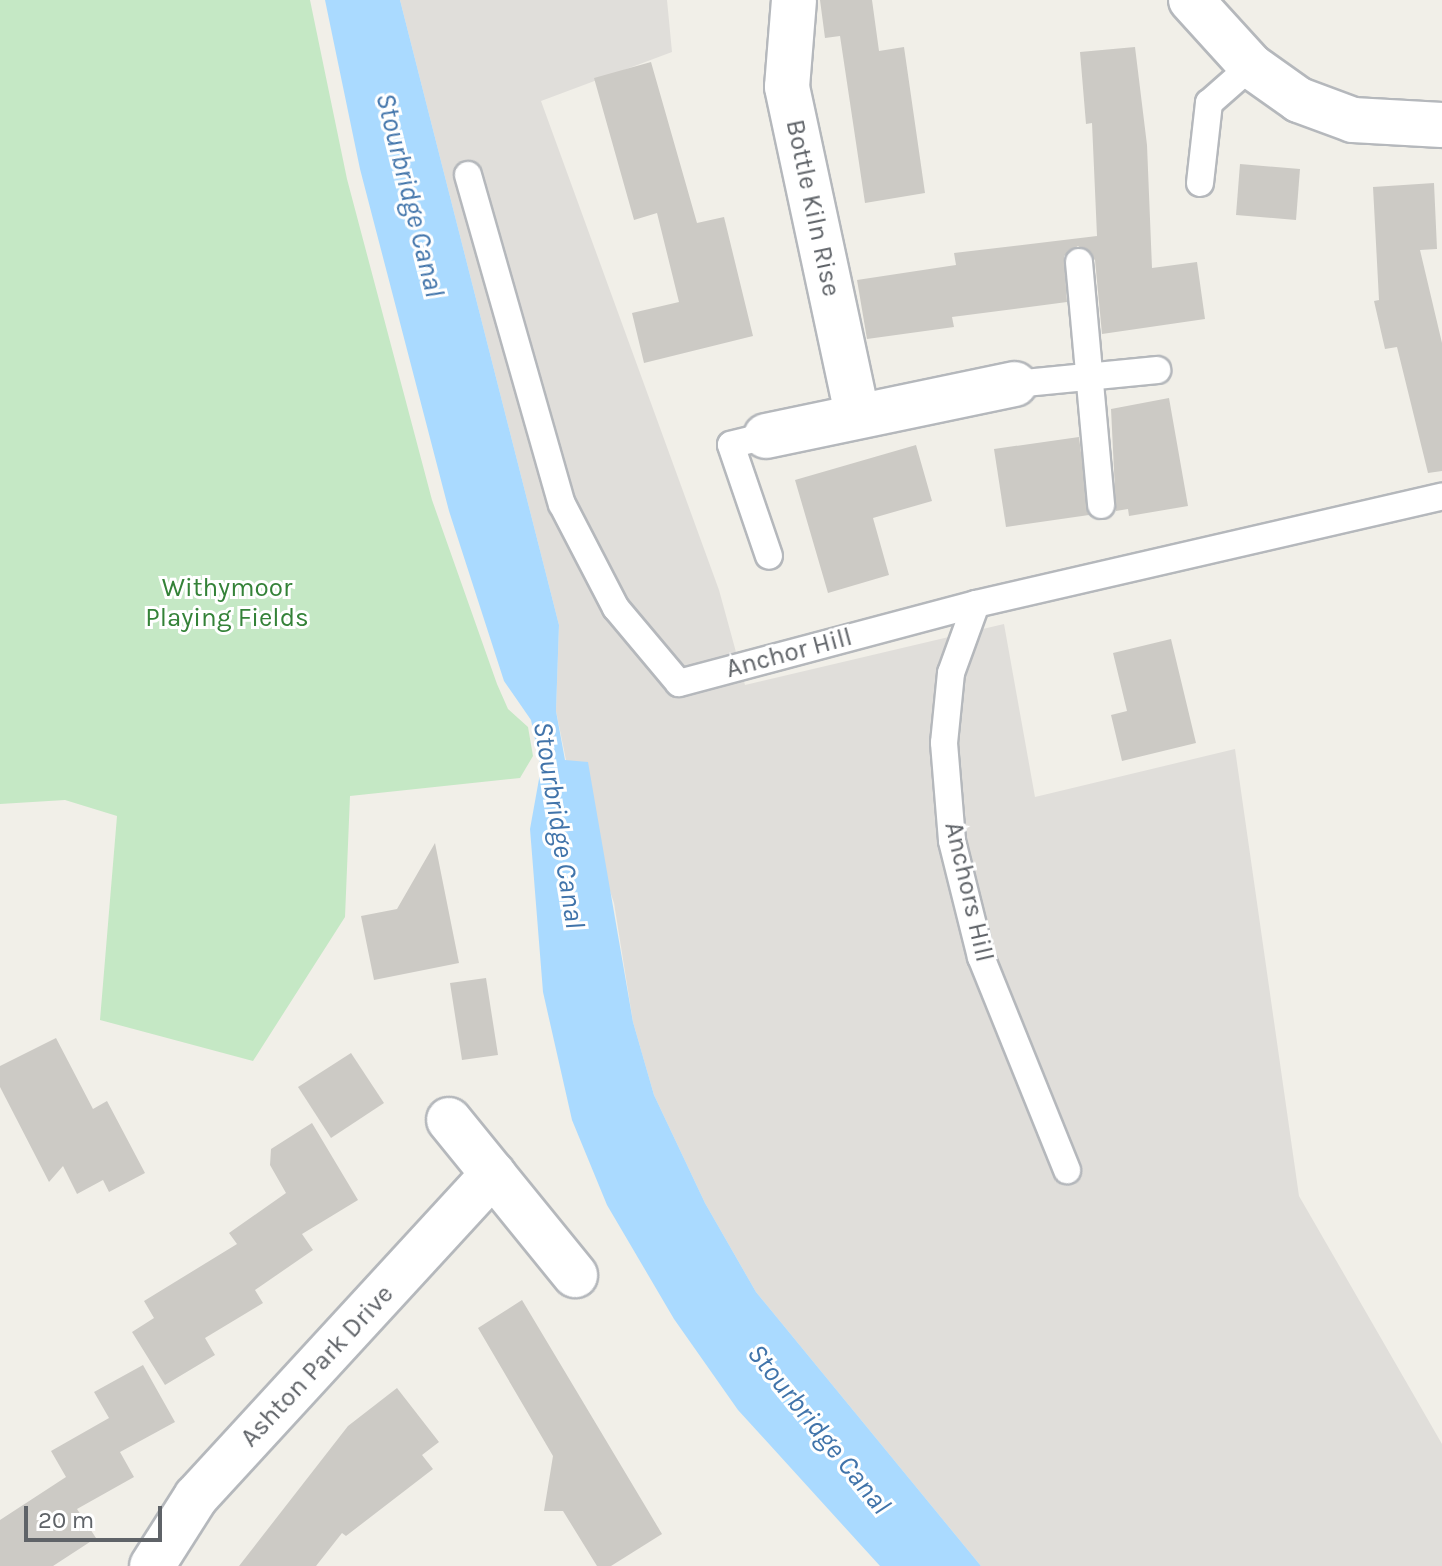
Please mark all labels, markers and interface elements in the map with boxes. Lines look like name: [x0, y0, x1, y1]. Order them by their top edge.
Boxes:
water label: Stourbridge Canal: [368, 89, 452, 301]
street label: Bottle Kiln Rise: [779, 117, 847, 299]
park label: Withymoor Playing Fields: [145, 572, 309, 634]
street label: Anchor Hill: [723, 621, 855, 685]
water label: Stourbridge Canal: [526, 719, 592, 931]
street label: Anchors Hill: [938, 819, 1000, 965]
street label: Ashton Park Drive: [234, 1279, 400, 1453]
water label: Stourbridge Canal: [740, 1337, 898, 1521]
scale bar: [28, 1490, 166, 1540]
text: 20 m: [38, 1506, 94, 1534]

